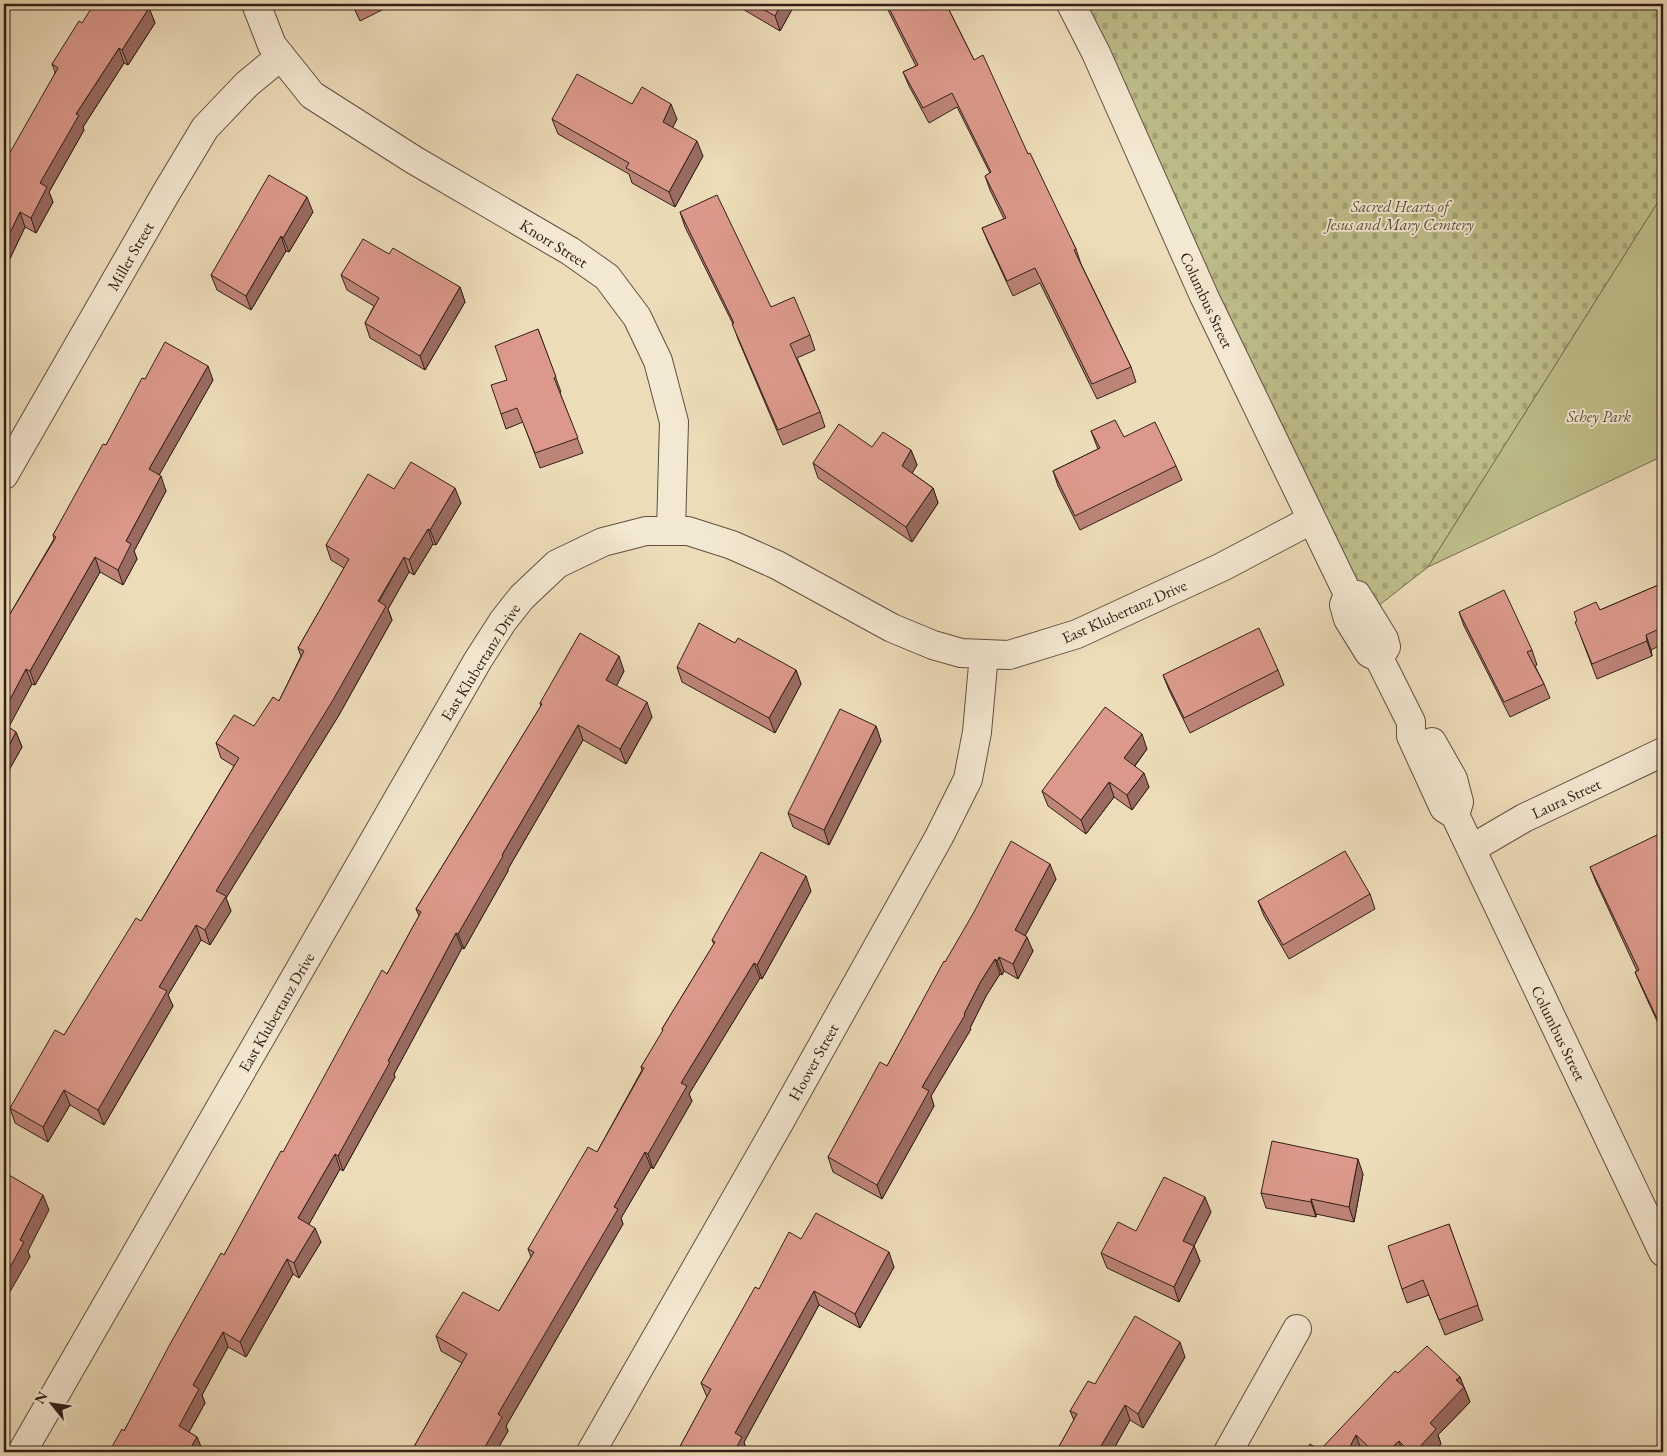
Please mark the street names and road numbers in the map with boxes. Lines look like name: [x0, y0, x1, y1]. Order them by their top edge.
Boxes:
street label: Knorr Street: [516, 214, 592, 273]
street label: Miller Street: [102, 218, 159, 294]
street label: Columbus Street: [1175, 249, 1238, 352]
street label: East Klubertanz Drive: [1058, 574, 1190, 648]
street label: East Klubertanz Drive: [436, 600, 525, 725]
street label: Laura Street: [1528, 773, 1604, 824]
street label: East Klubertanz Drive: [234, 949, 319, 1076]
street label: Columbus Street: [1526, 982, 1591, 1085]
street label: Hoover Street: [784, 1020, 843, 1105]

